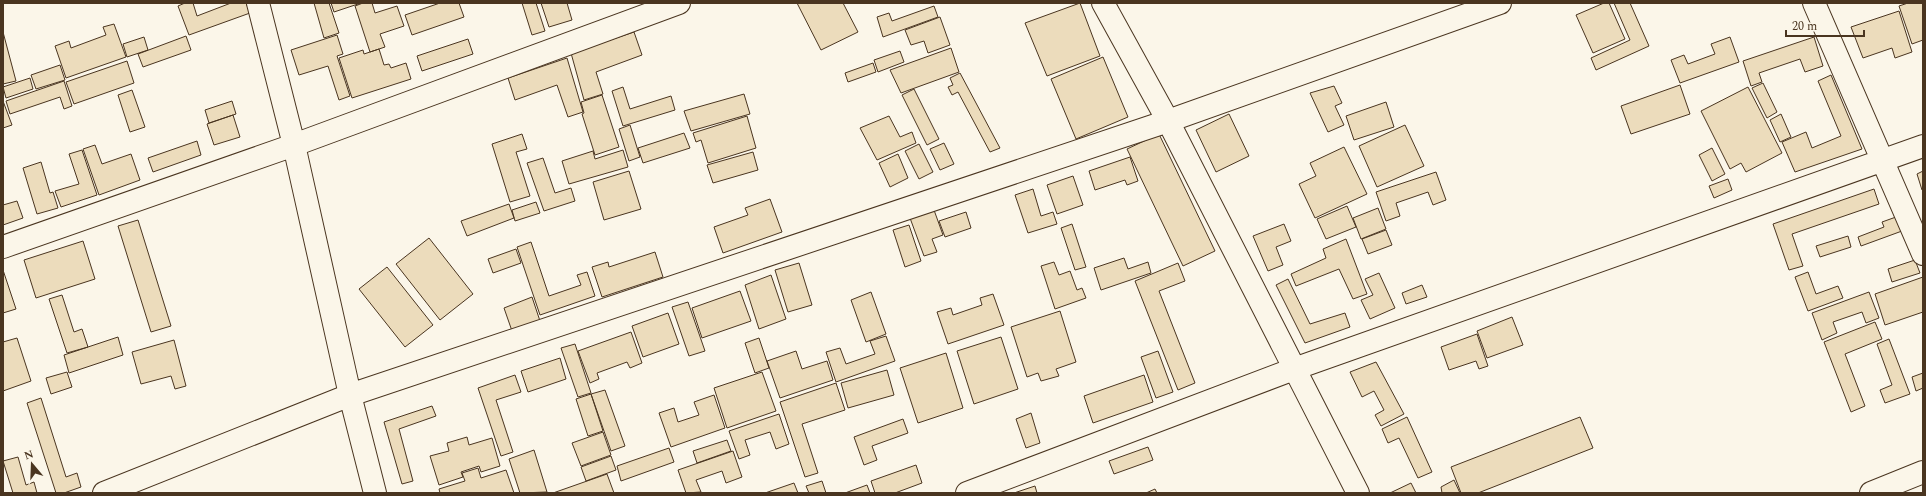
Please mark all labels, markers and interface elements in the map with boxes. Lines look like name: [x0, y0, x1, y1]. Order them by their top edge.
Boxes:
scale bar: [1786, 12, 1864, 38]
text: 20 m: [1792, 17, 1817, 36]
north arrow: [12, 444, 52, 484]
text: N: [22, 446, 36, 465]

